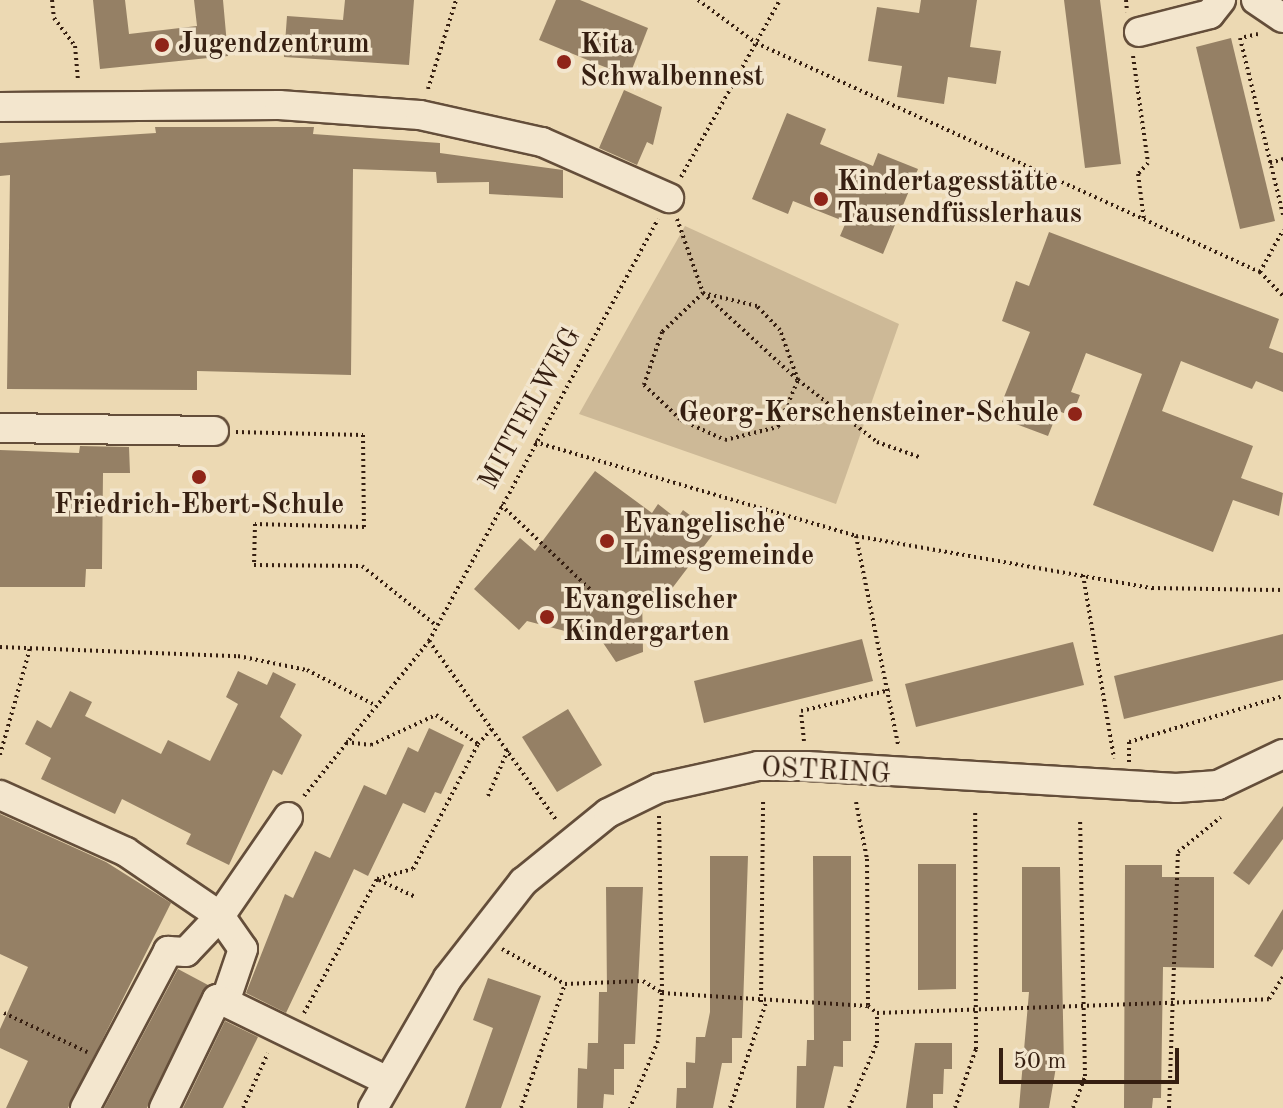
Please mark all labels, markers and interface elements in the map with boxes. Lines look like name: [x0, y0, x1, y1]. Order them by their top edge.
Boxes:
place label: Jugendzentrum: [178, 28, 370, 62]
place label: Kita Schwalbennest: [580, 29, 764, 95]
marker: Jugendzentrum: [153, 36, 171, 54]
marker: Kita Schwalbennest: [555, 53, 573, 71]
place label: Kindertagesstätte Tausendfüsslerhaus: [837, 166, 1082, 232]
marker: Kindertagesstätte Tausendfüsslerhaus: [812, 190, 830, 208]
street label: MITTELWEG: [473, 322, 589, 496]
place label: Georg-Kerschensteiner-Schule: [679, 397, 1059, 431]
marker: Georg-Kerschensteiner-Schule: [1066, 405, 1084, 423]
marker: Friedrich-Ebert-Schule: [190, 468, 208, 486]
place label: Friedrich-Ebert-Schule: [54, 489, 344, 523]
place label: Evangelische Limesgemeinde: [623, 508, 814, 574]
marker: Evangelische Limesgemeinde: [598, 532, 616, 550]
place label: Evangelischer Kindergarten: [563, 584, 738, 650]
marker: Evangelischer Kindergarten: [538, 608, 556, 626]
street label: OSTRING: [760, 752, 892, 792]
scale bar: [1003, 1032, 1183, 1082]
text: 50 m: [1013, 1050, 1067, 1074]

